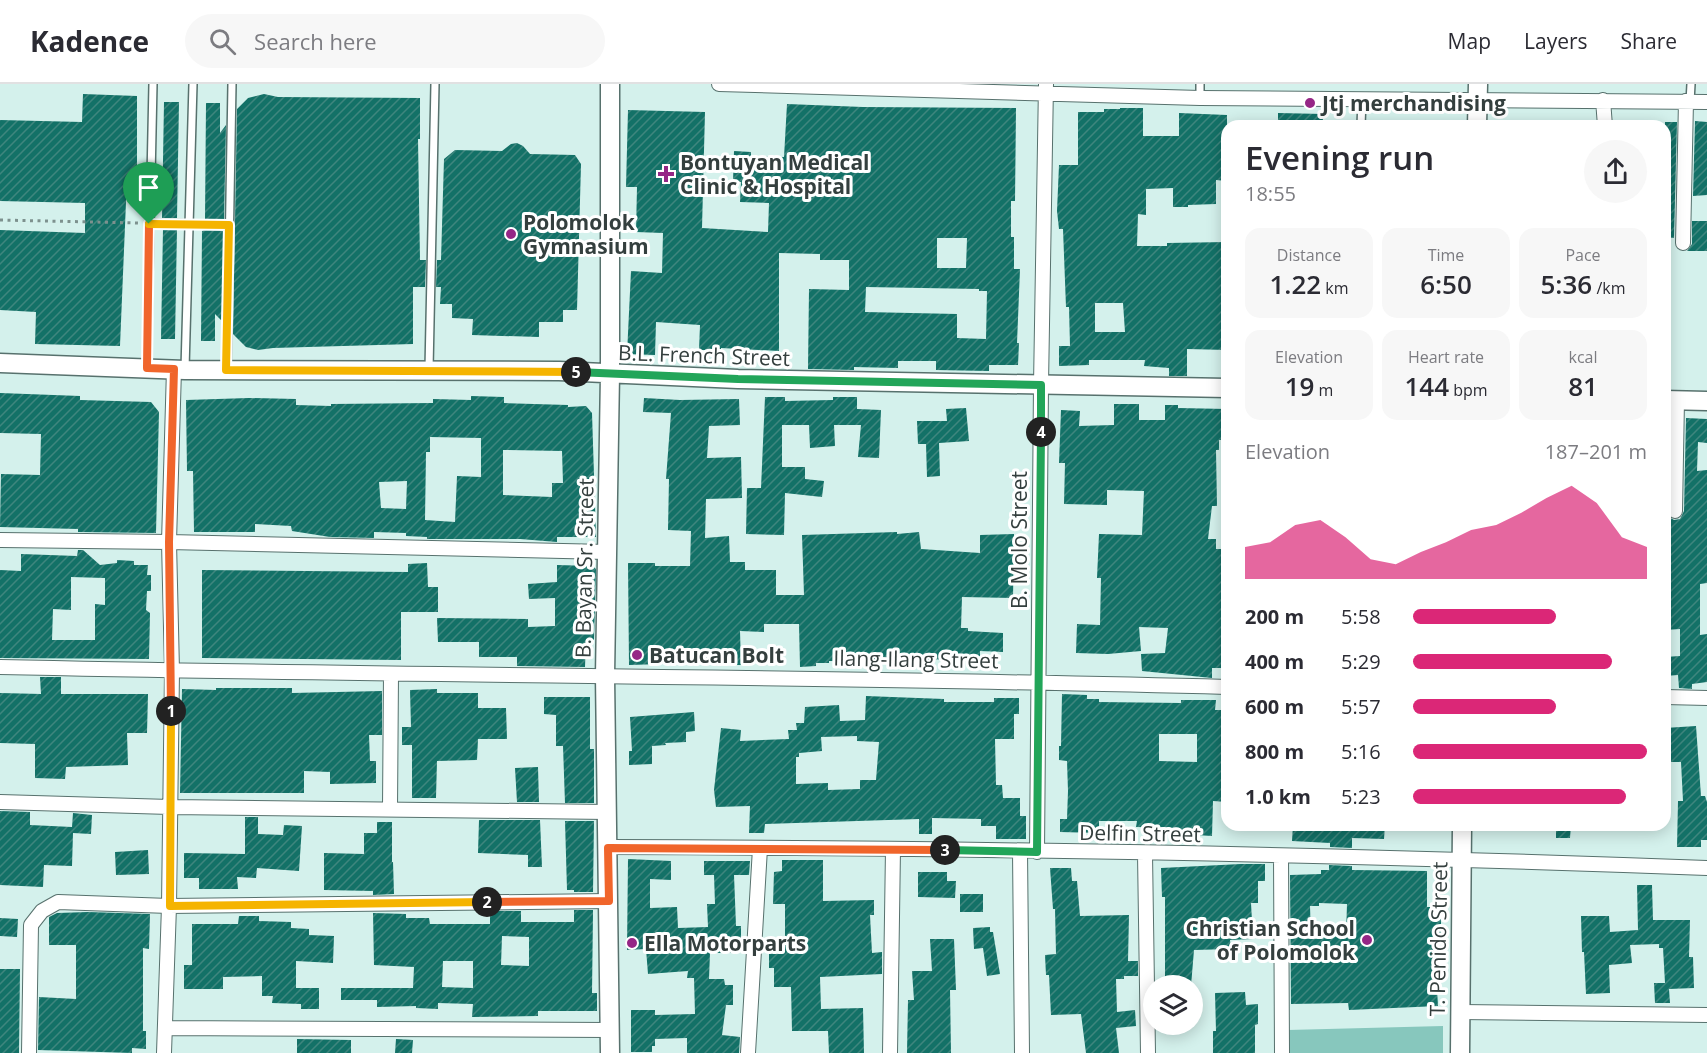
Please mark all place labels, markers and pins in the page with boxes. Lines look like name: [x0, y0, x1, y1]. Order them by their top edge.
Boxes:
place label: Jtj merchandising: [1320, 89, 1506, 117]
marker: Jtj merchandising: [1303, 96, 1317, 110]
place label: Bontuyan Medical Clinic & Hospital: [680, 148, 870, 200]
pin: [123, 162, 174, 224]
marker: Bontuyan Medical Clinic & Hospital: [657, 165, 675, 183]
place label: Polomolok Gymnasium: [523, 208, 649, 260]
marker: Polomolok Gymnasium: [504, 227, 518, 241]
pin: 5: [561, 357, 591, 387]
pin: 4: [1026, 417, 1056, 447]
place label: Batucan Bolt: [649, 641, 784, 669]
marker: Batucan Bolt: [630, 648, 644, 662]
pin: 1: [156, 696, 186, 726]
pin: 3: [930, 835, 960, 865]
pin: 2: [472, 887, 502, 917]
place label: Christian School of Polomolok: [1185, 914, 1356, 966]
place label: Ella Motorparts: [644, 929, 806, 957]
marker: Christian School of Polomolok: [1360, 933, 1374, 947]
marker: Ella Motorparts: [625, 936, 639, 950]

